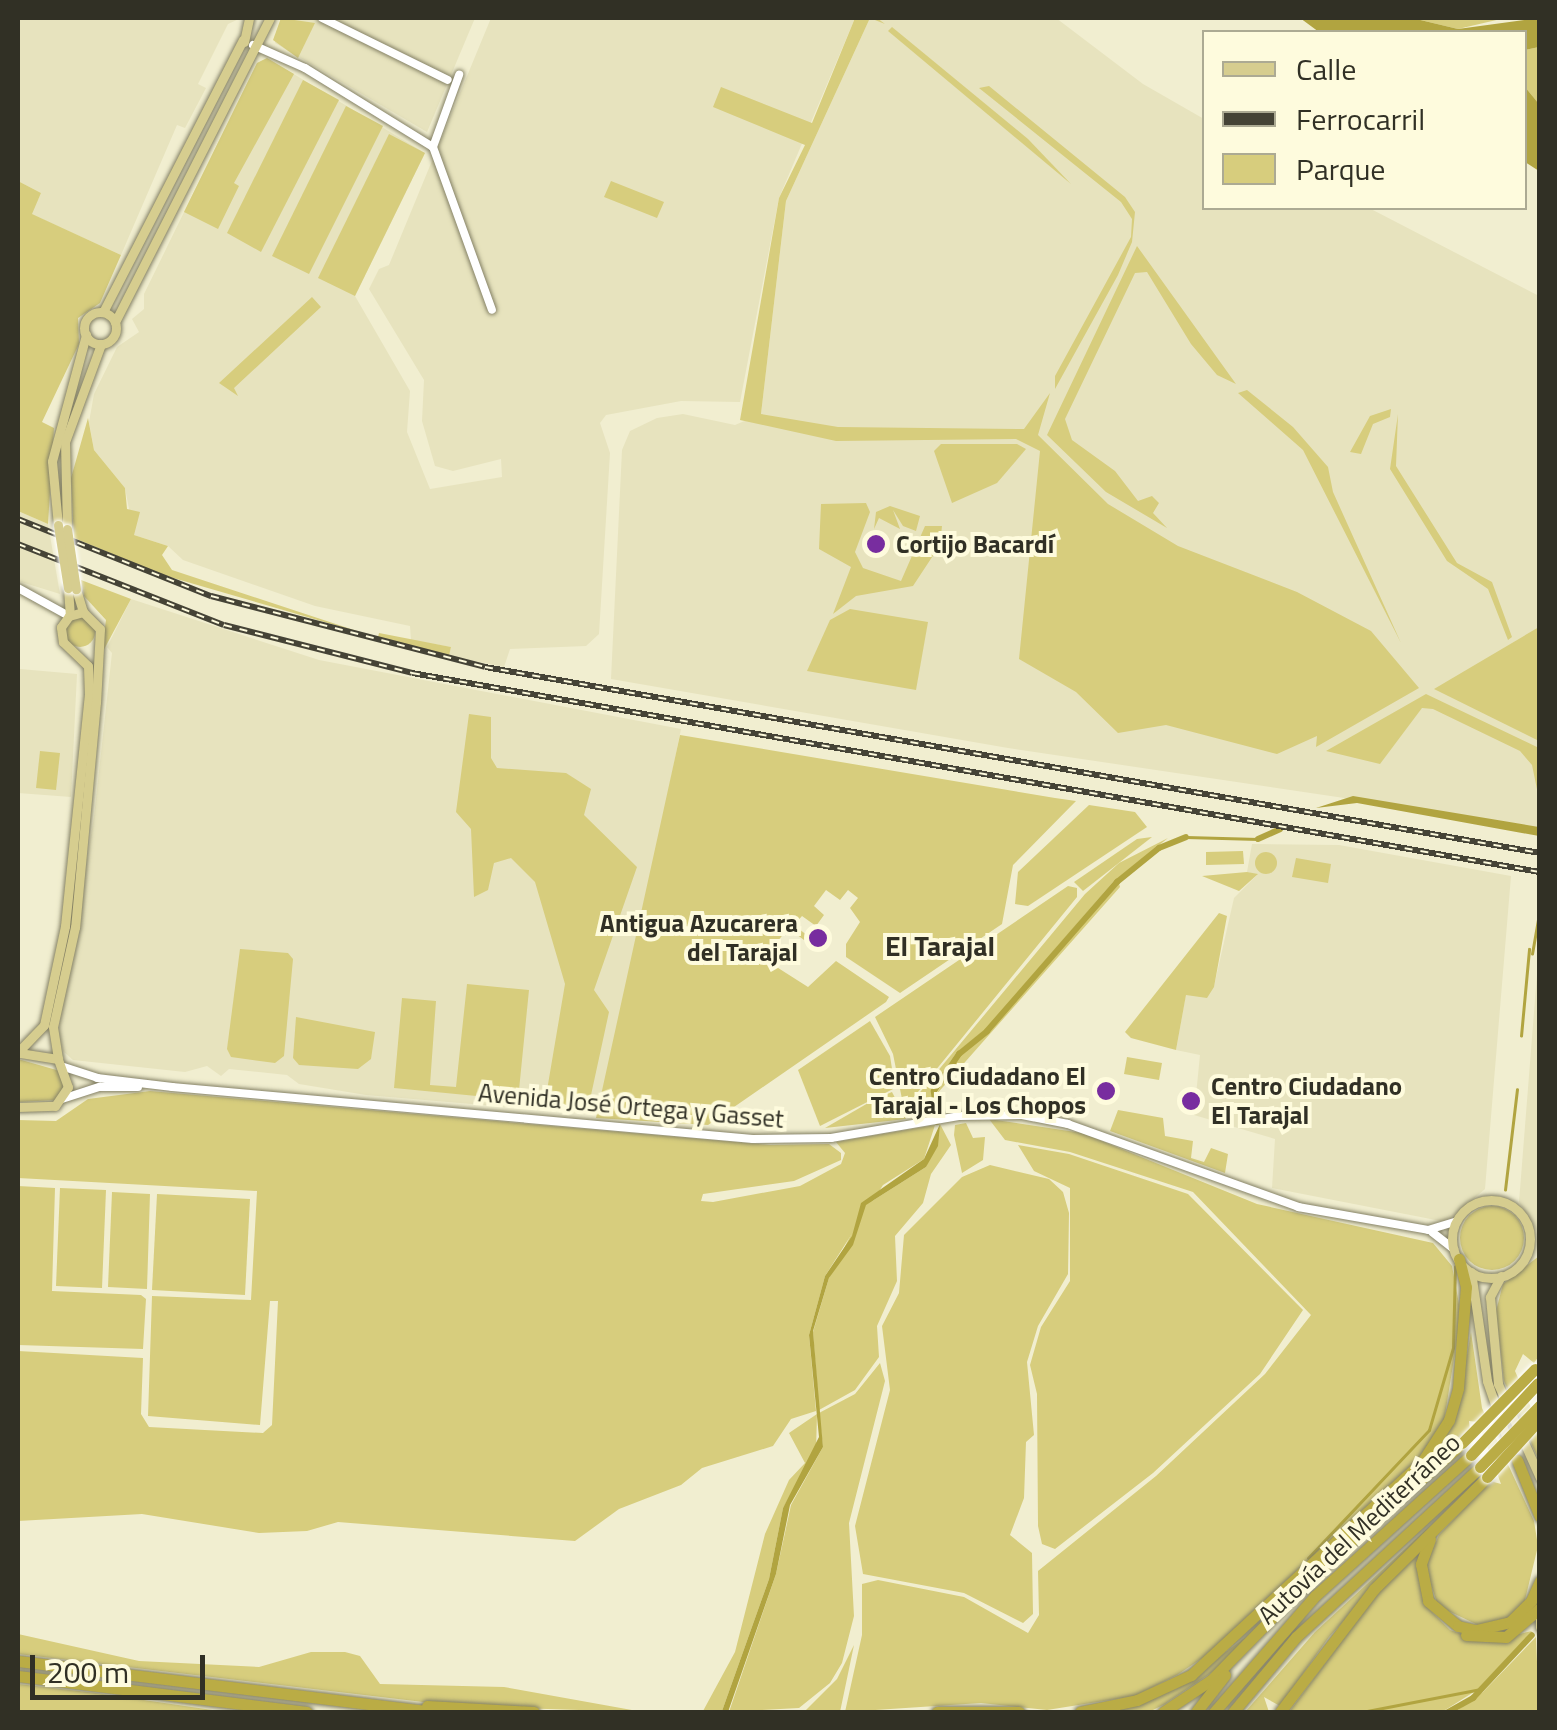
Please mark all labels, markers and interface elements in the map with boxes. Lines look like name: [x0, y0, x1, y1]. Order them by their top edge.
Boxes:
legend: [1202, 30, 1527, 210]
text: Calle: [1296, 46, 1356, 92]
text: Ferrocarril: [1296, 96, 1425, 142]
text: Parque: [1296, 146, 1386, 192]
place label: Cortijo Bacardí: [896, 529, 1054, 559]
marker: Cortijo Bacardí: [865, 533, 887, 555]
place label: Antigua Azucarera del Tarajal: [600, 909, 798, 968]
marker: Antigua Azucarera del Tarajal: [807, 927, 829, 949]
district label: El Tarajal: [885, 929, 995, 963]
place label: Centro Ciudadano El Tarajal - Los Chopos: [869, 1062, 1086, 1121]
place label: Centro Ciudadano El Tarajal: [1211, 1072, 1402, 1131]
street label: Avenida José Ortega y Gasset: [477, 1078, 785, 1134]
marker: Centro Ciudadano El Tarajal - Los Chopos: [1095, 1080, 1117, 1102]
marker: Centro Ciudadano El Tarajal: [1180, 1090, 1202, 1112]
street label: Autovía del Mediterráneo: [1252, 1428, 1466, 1630]
scale bar: [35, 1635, 210, 1697]
text: 200 m: [47, 1649, 129, 1695]

